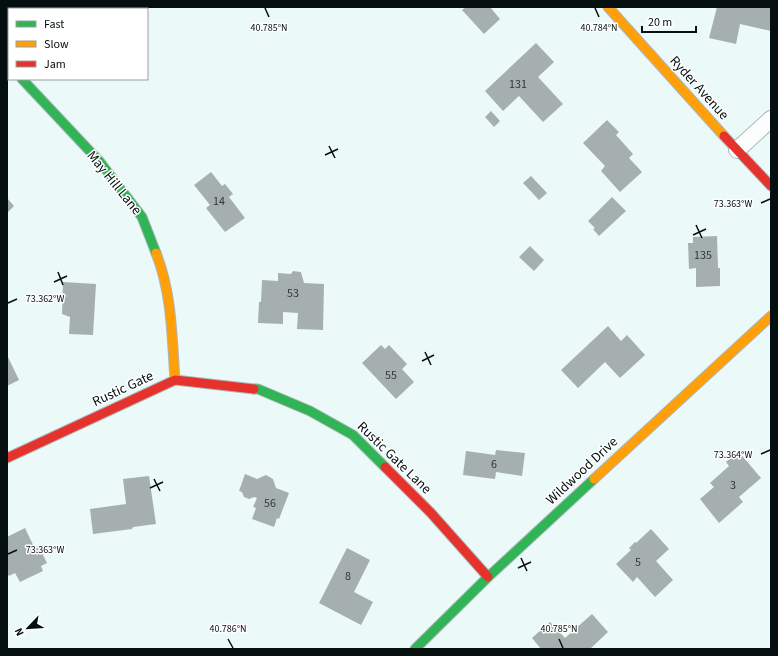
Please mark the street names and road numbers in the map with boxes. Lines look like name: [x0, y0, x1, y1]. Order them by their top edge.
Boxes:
street label: Ryder Avenue: [665, 52, 733, 124]
street label: May Hill Lane: [82, 147, 146, 219]
street label: Rustic Gate: [89, 366, 157, 412]
street label: Rustic Gate Lane: [352, 417, 436, 499]
street label: Wildwood Drive: [542, 432, 622, 510]

